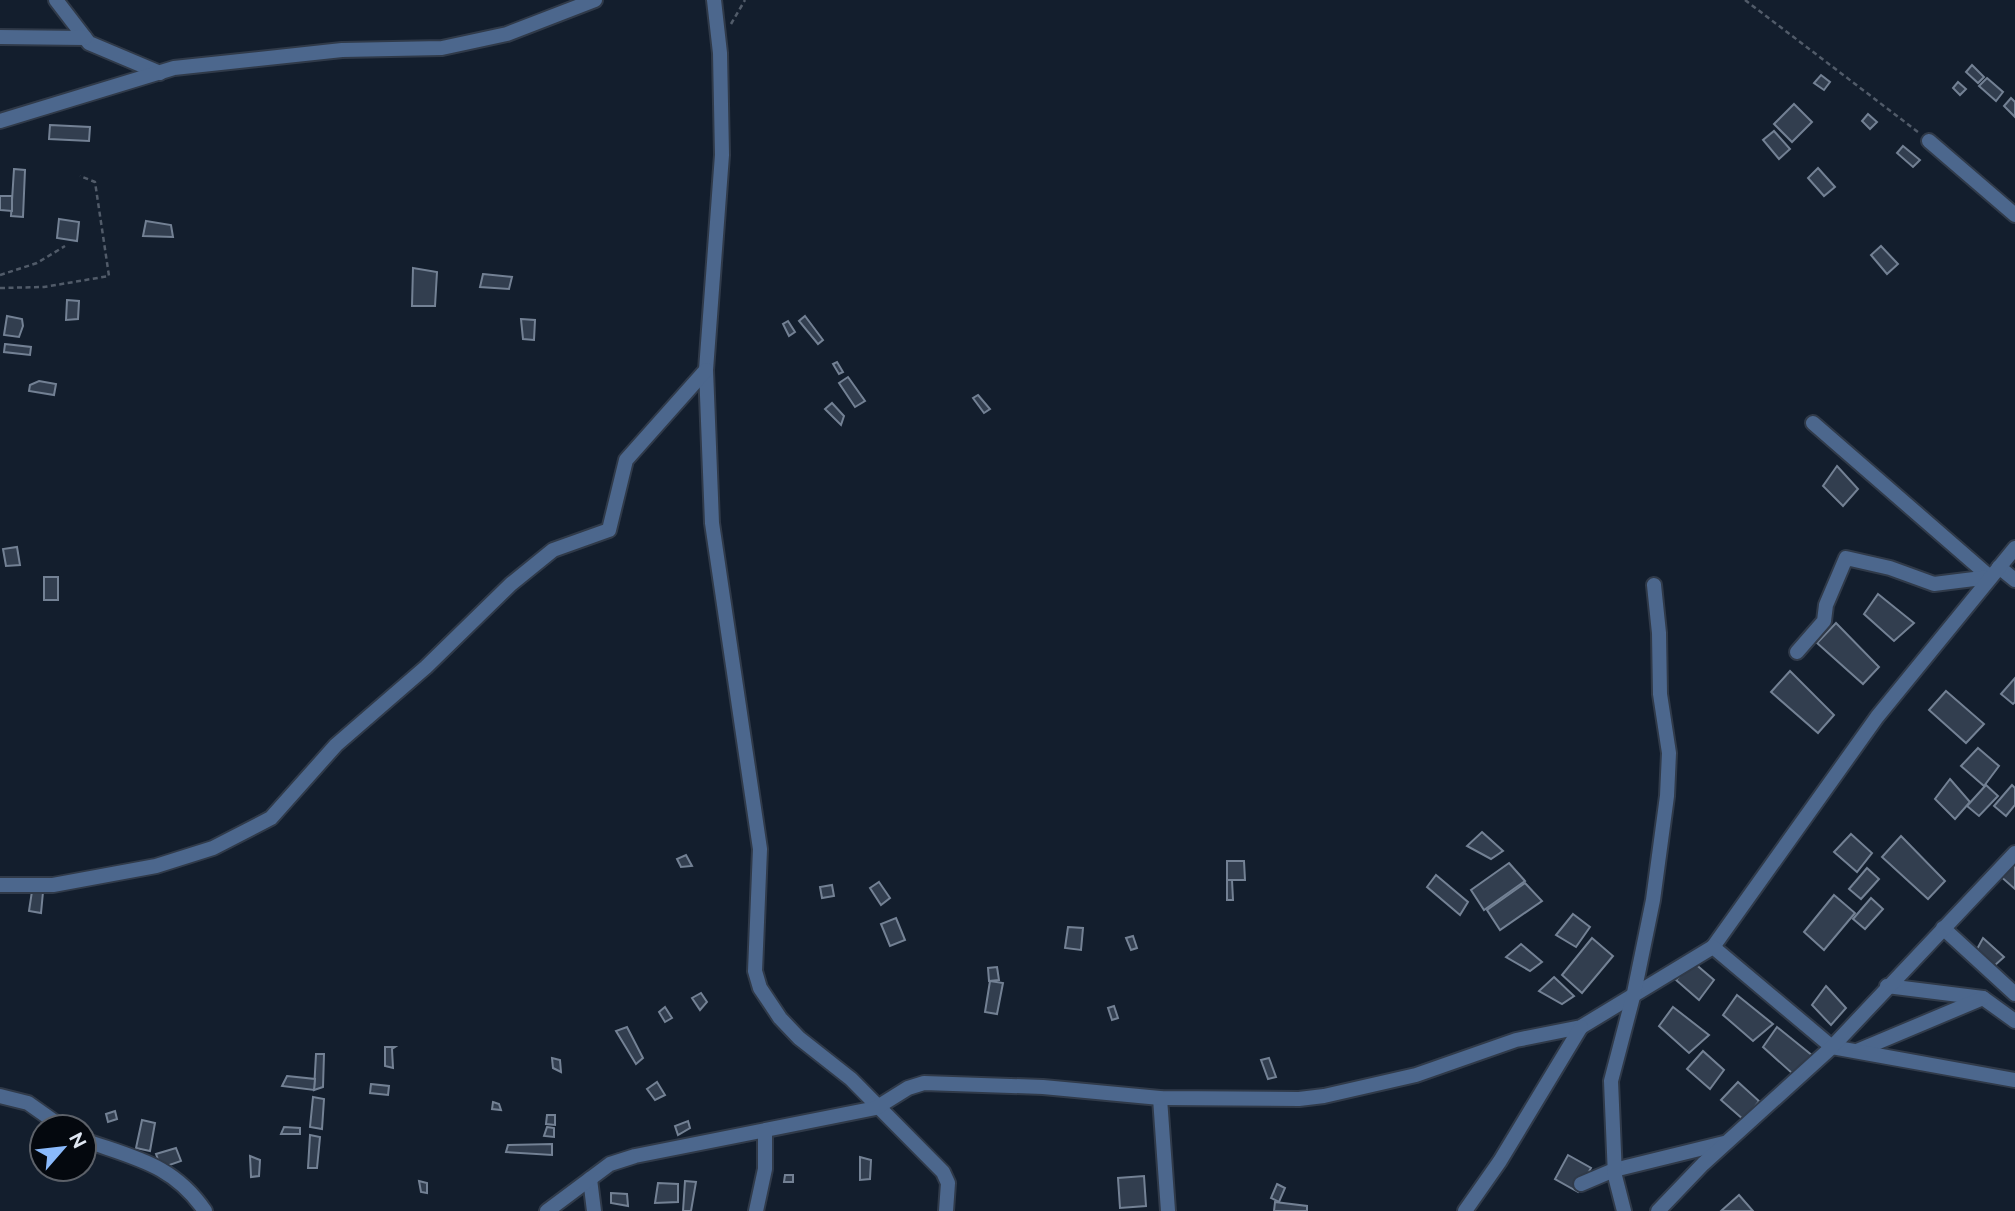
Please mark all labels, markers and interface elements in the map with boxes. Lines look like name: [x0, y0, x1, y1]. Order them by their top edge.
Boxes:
north arrow: [28, 1113, 98, 1183]
text: N: [65, 1128, 91, 1152]

